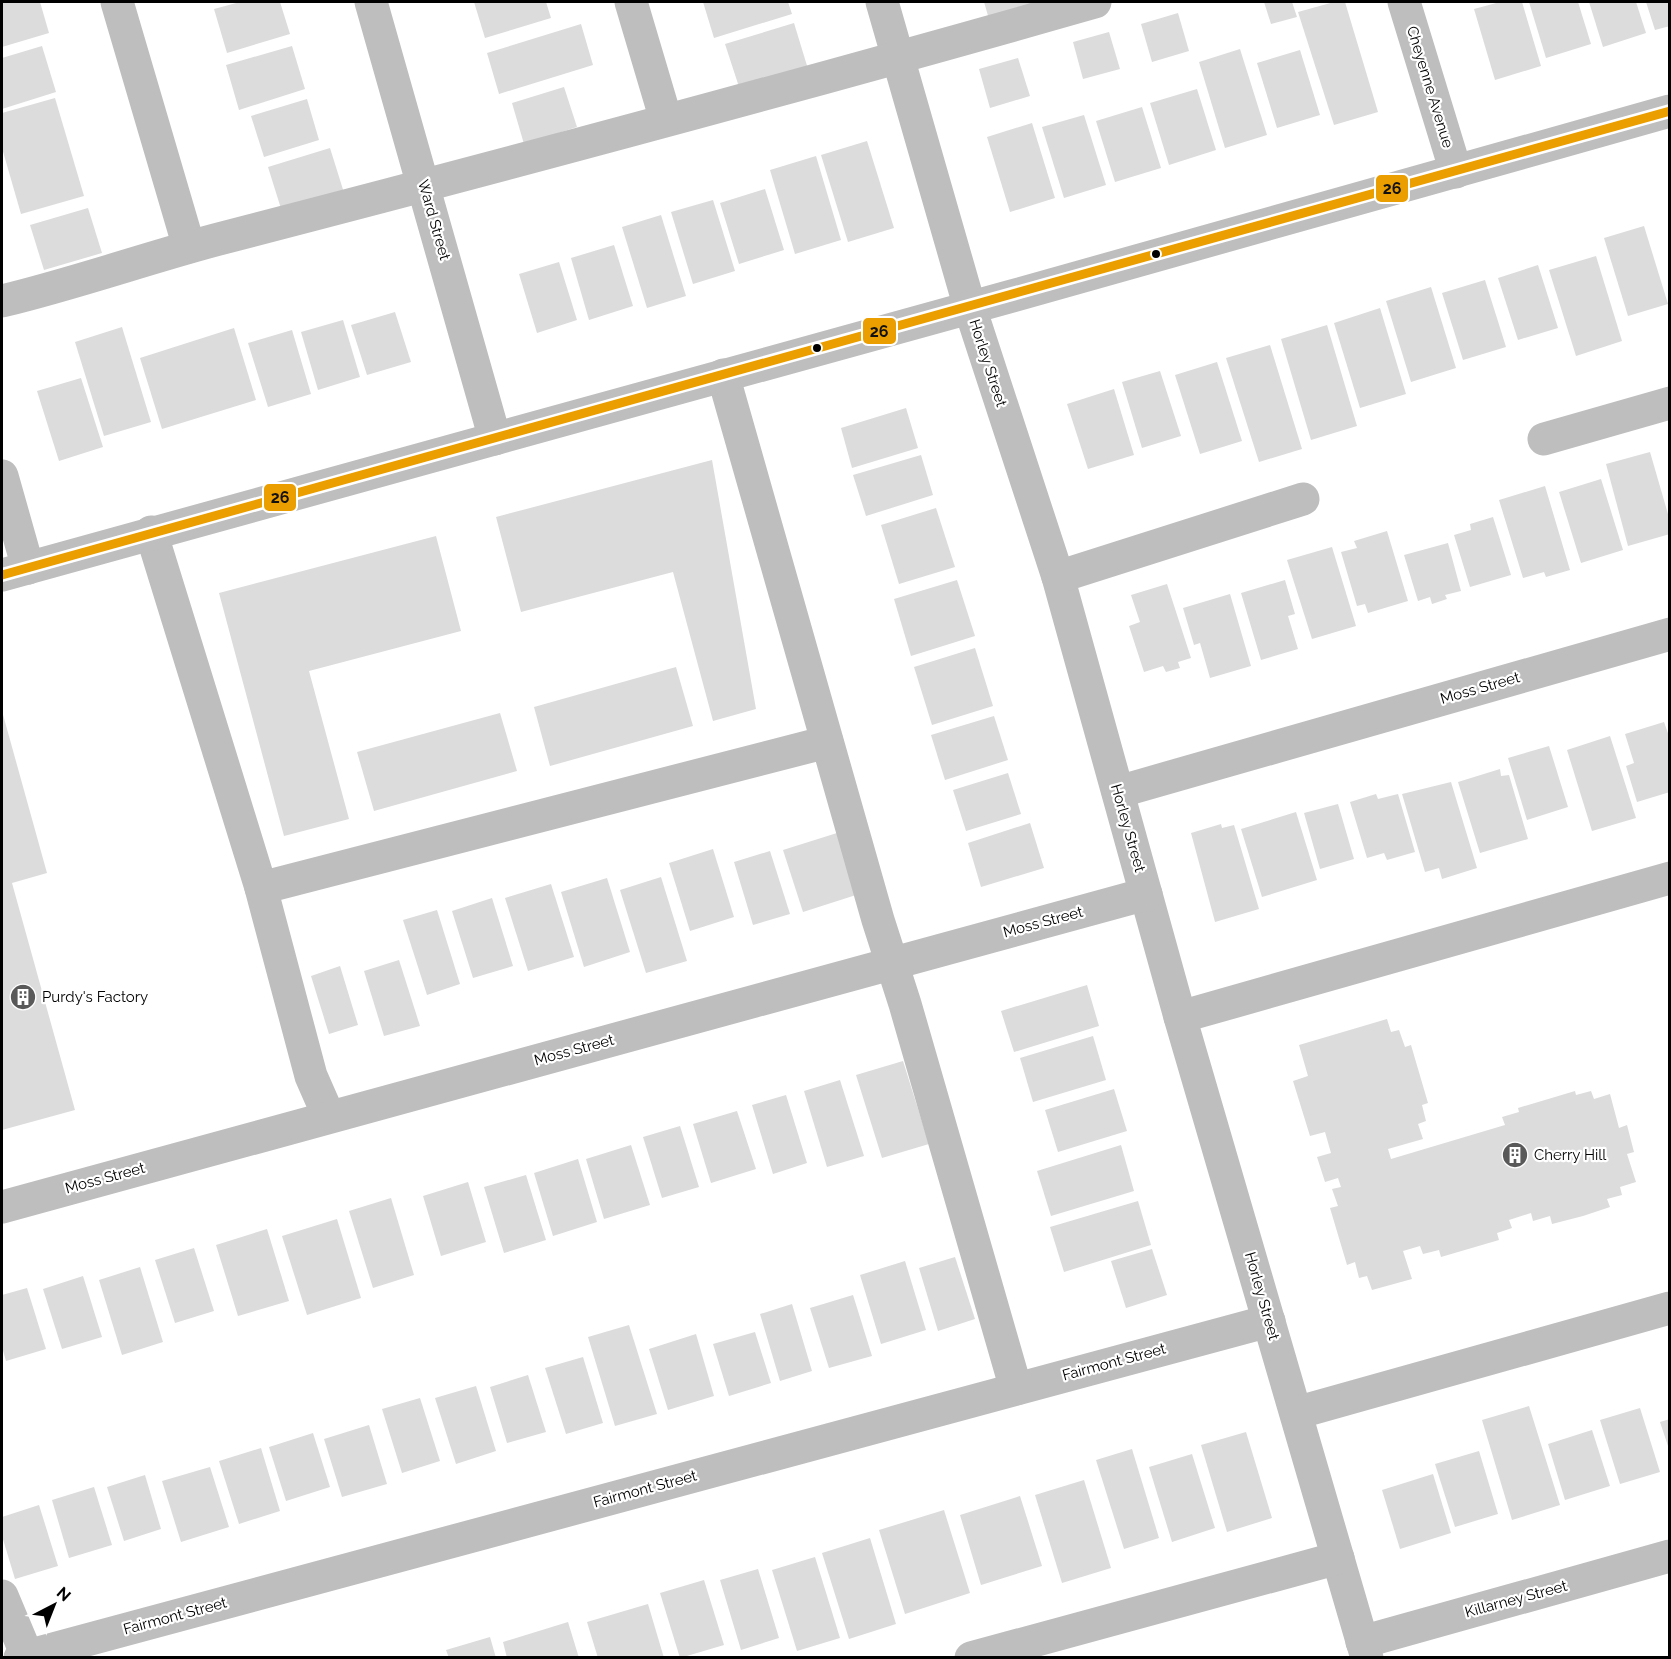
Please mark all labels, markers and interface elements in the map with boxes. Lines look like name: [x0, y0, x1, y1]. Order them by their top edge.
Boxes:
street label: Cheyenne Avenue: [1403, 24, 1457, 150]
line badge: 26: [1375, 174, 1409, 203]
street label: Ward Street: [414, 178, 454, 262]
text: 26: [1383, 179, 1402, 198]
unlabelled marker: [1150, 248, 1162, 260]
line badge: 26: [862, 317, 897, 345]
street label: Horley Street: [965, 317, 1011, 409]
text: 26: [870, 322, 889, 341]
unlabelled marker: [811, 342, 823, 354]
line badge: 26: [263, 483, 297, 512]
text: 26: [271, 488, 290, 507]
street label: Moss Street: [1438, 668, 1522, 708]
street label: Horley Street: [1107, 782, 1149, 874]
street label: Moss Street: [1001, 903, 1085, 941]
building icon: Purdy's Factory: [8, 982, 38, 1012]
place label: Purdy's Factory: [42, 988, 148, 1006]
street label: Moss Street: [532, 1031, 616, 1069]
building icon: Cherry Hill: [1500, 1140, 1530, 1170]
place label: Cherry Hill: [1534, 1146, 1607, 1164]
street label: Moss Street: [63, 1159, 147, 1197]
street label: Horley Street: [1241, 1250, 1283, 1342]
street label: Fairmont Street: [1060, 1340, 1168, 1384]
street label: Fairmont Street: [591, 1467, 699, 1511]
north arrow: [24, 1575, 84, 1635]
street label: Killarney Street: [1463, 1577, 1569, 1621]
text: N: [53, 1583, 75, 1605]
street label: Fairmont Street: [121, 1594, 229, 1638]

